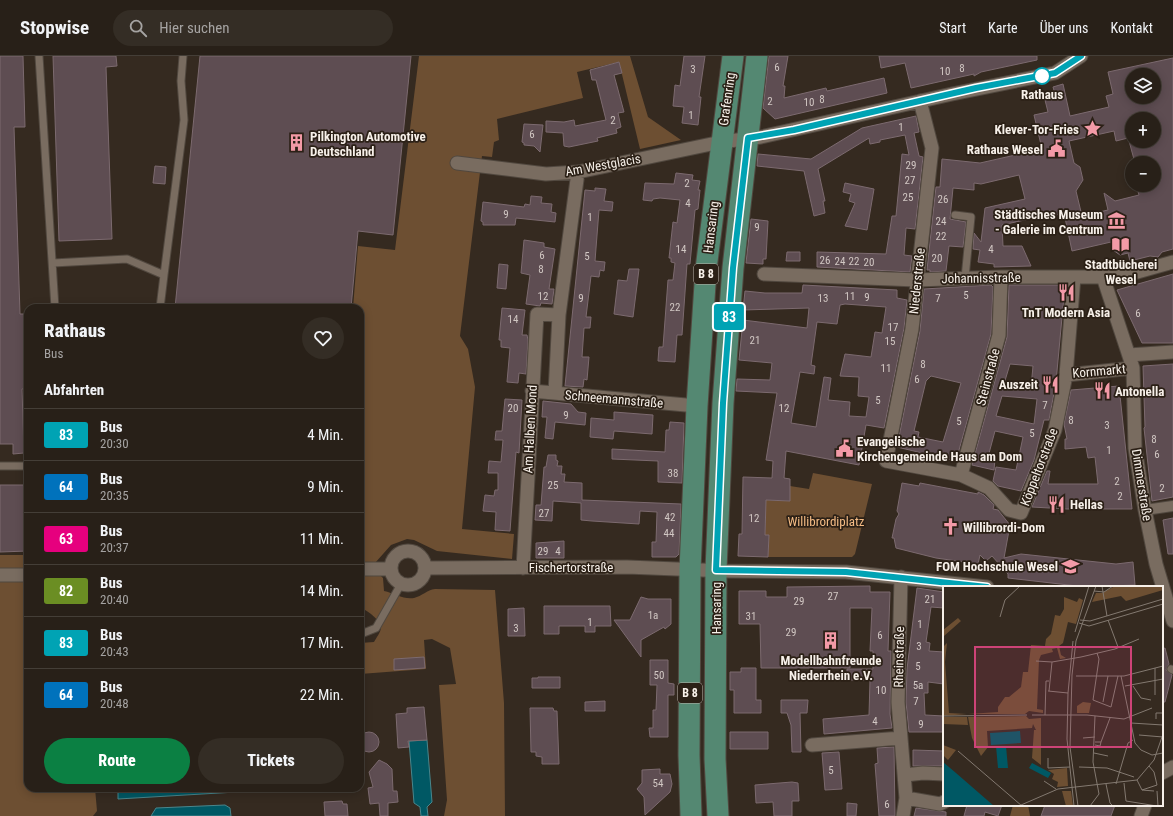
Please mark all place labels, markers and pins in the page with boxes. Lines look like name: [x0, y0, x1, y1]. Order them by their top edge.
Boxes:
marker: Rathaus: [1033, 67, 1051, 85]
place label: Rathaus: [1021, 87, 1063, 102]
place icon: Klever-Tor-Fries: [1082, 119, 1102, 139]
place label: Klever-Tor-Fries: [994, 122, 1079, 137]
place label: Pilkington Automotive Deutschland: [310, 129, 426, 159]
building icon: Pilkington Automotive Deutschland: [287, 133, 307, 153]
public building icon: Rathaus Wesel: [1046, 139, 1066, 159]
place label: Rathaus Wesel: [967, 142, 1043, 157]
place label: Städtisches Museum - Galerie im Centrum: [994, 207, 1103, 237]
museum icon: Städtisches Museum - Galerie im Centrum: [1106, 211, 1126, 231]
library icon: Stadtbücherei Wesel: [1111, 235, 1131, 255]
place label: Stadtbücherei Wesel: [1085, 257, 1157, 287]
restaurant icon: TnT Modern Asia: [1056, 283, 1076, 303]
place label: TnT Modern Asia: [1022, 305, 1110, 320]
restaurant icon: Auszeit: [1041, 374, 1061, 394]
place label: Auszeit: [999, 377, 1038, 392]
restaurant icon: Antonella: [1092, 381, 1112, 401]
place label: Antonella: [1115, 384, 1164, 399]
place label: Evangelische Kirchengemeinde Haus am Dom: [857, 434, 1022, 464]
public building icon: Evangelische Kirchengemeinde Haus am Dom: [834, 438, 854, 458]
restaurant icon: Hellas: [1047, 494, 1067, 514]
place label: Hellas: [1070, 497, 1103, 512]
church icon: Willibrordi-Dom: [940, 517, 960, 537]
place label: Willibrordi-Dom: [963, 520, 1045, 535]
school or university icon: FOM Hochschule Wesel: [1061, 556, 1081, 576]
place label: FOM Hochschule Wesel: [936, 559, 1058, 574]
building icon: Modellbahnfreunde Niederrhein e.V.: [821, 631, 841, 651]
place label: Modellbahnfreunde Niederrhein e.V.: [780, 653, 882, 683]

